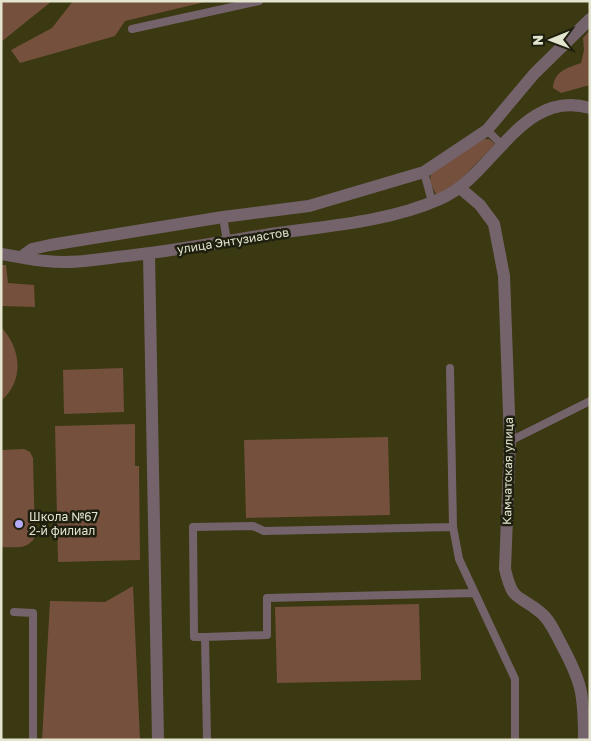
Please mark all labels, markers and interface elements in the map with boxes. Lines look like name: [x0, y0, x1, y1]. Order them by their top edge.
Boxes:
north arrow: [526, 15, 576, 65]
text: N: [529, 35, 546, 46]
street label: улица Энтузиастов: [176, 224, 290, 257]
street label: Камчатская улица: [499, 417, 516, 525]
place label: Школа №67 2-й филиал: [29, 509, 98, 538]
marker: Школа №67 2-й филиал: [13, 518, 25, 530]

